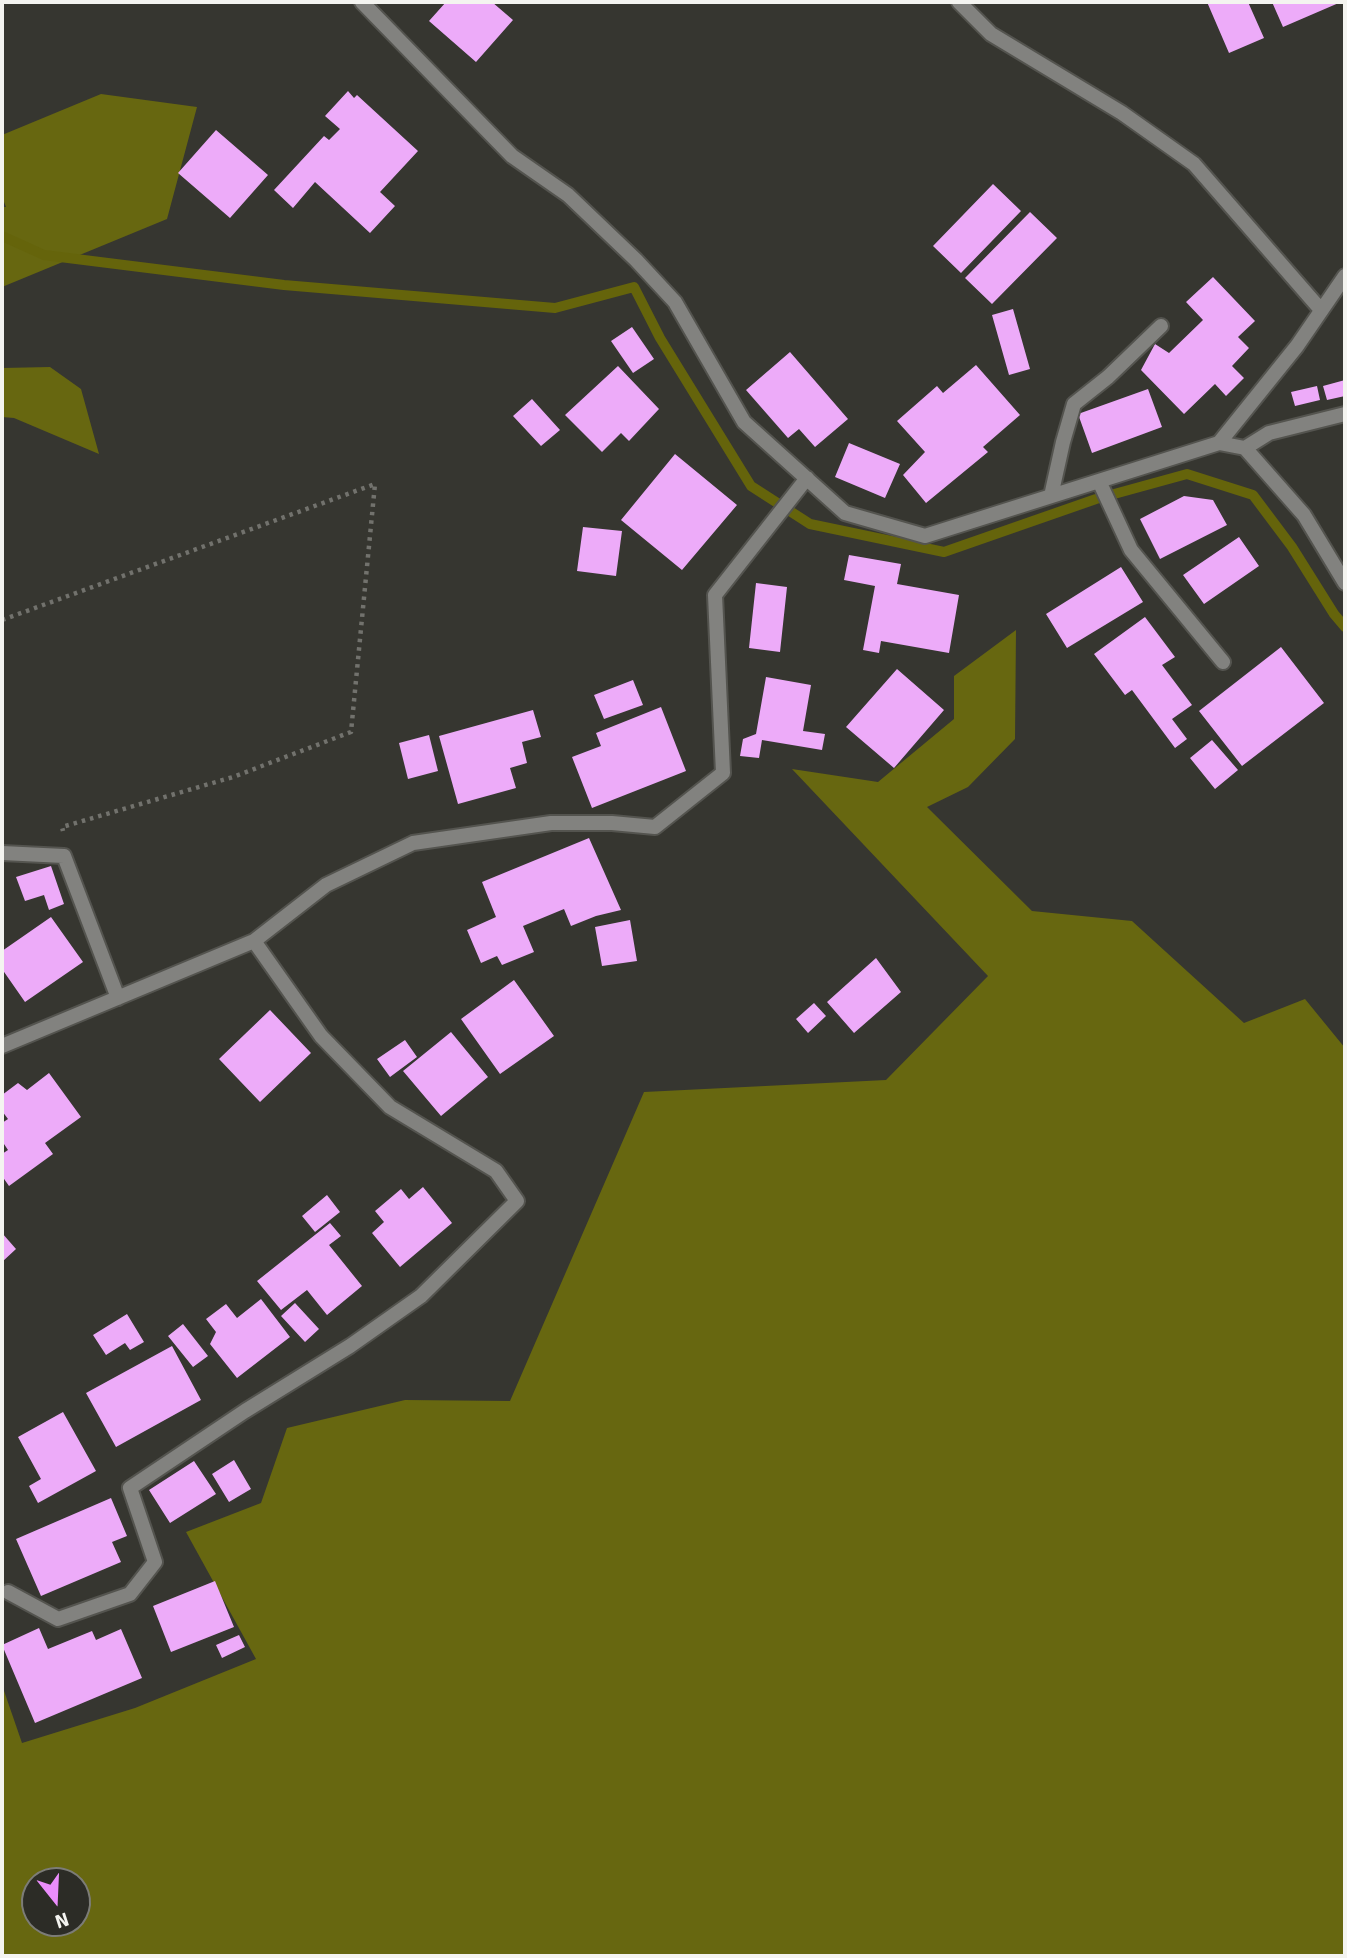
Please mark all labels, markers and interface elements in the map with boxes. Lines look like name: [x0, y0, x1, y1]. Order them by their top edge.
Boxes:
north arrow: [21, 1867, 91, 1937]
text: N: [52, 1907, 72, 1934]

